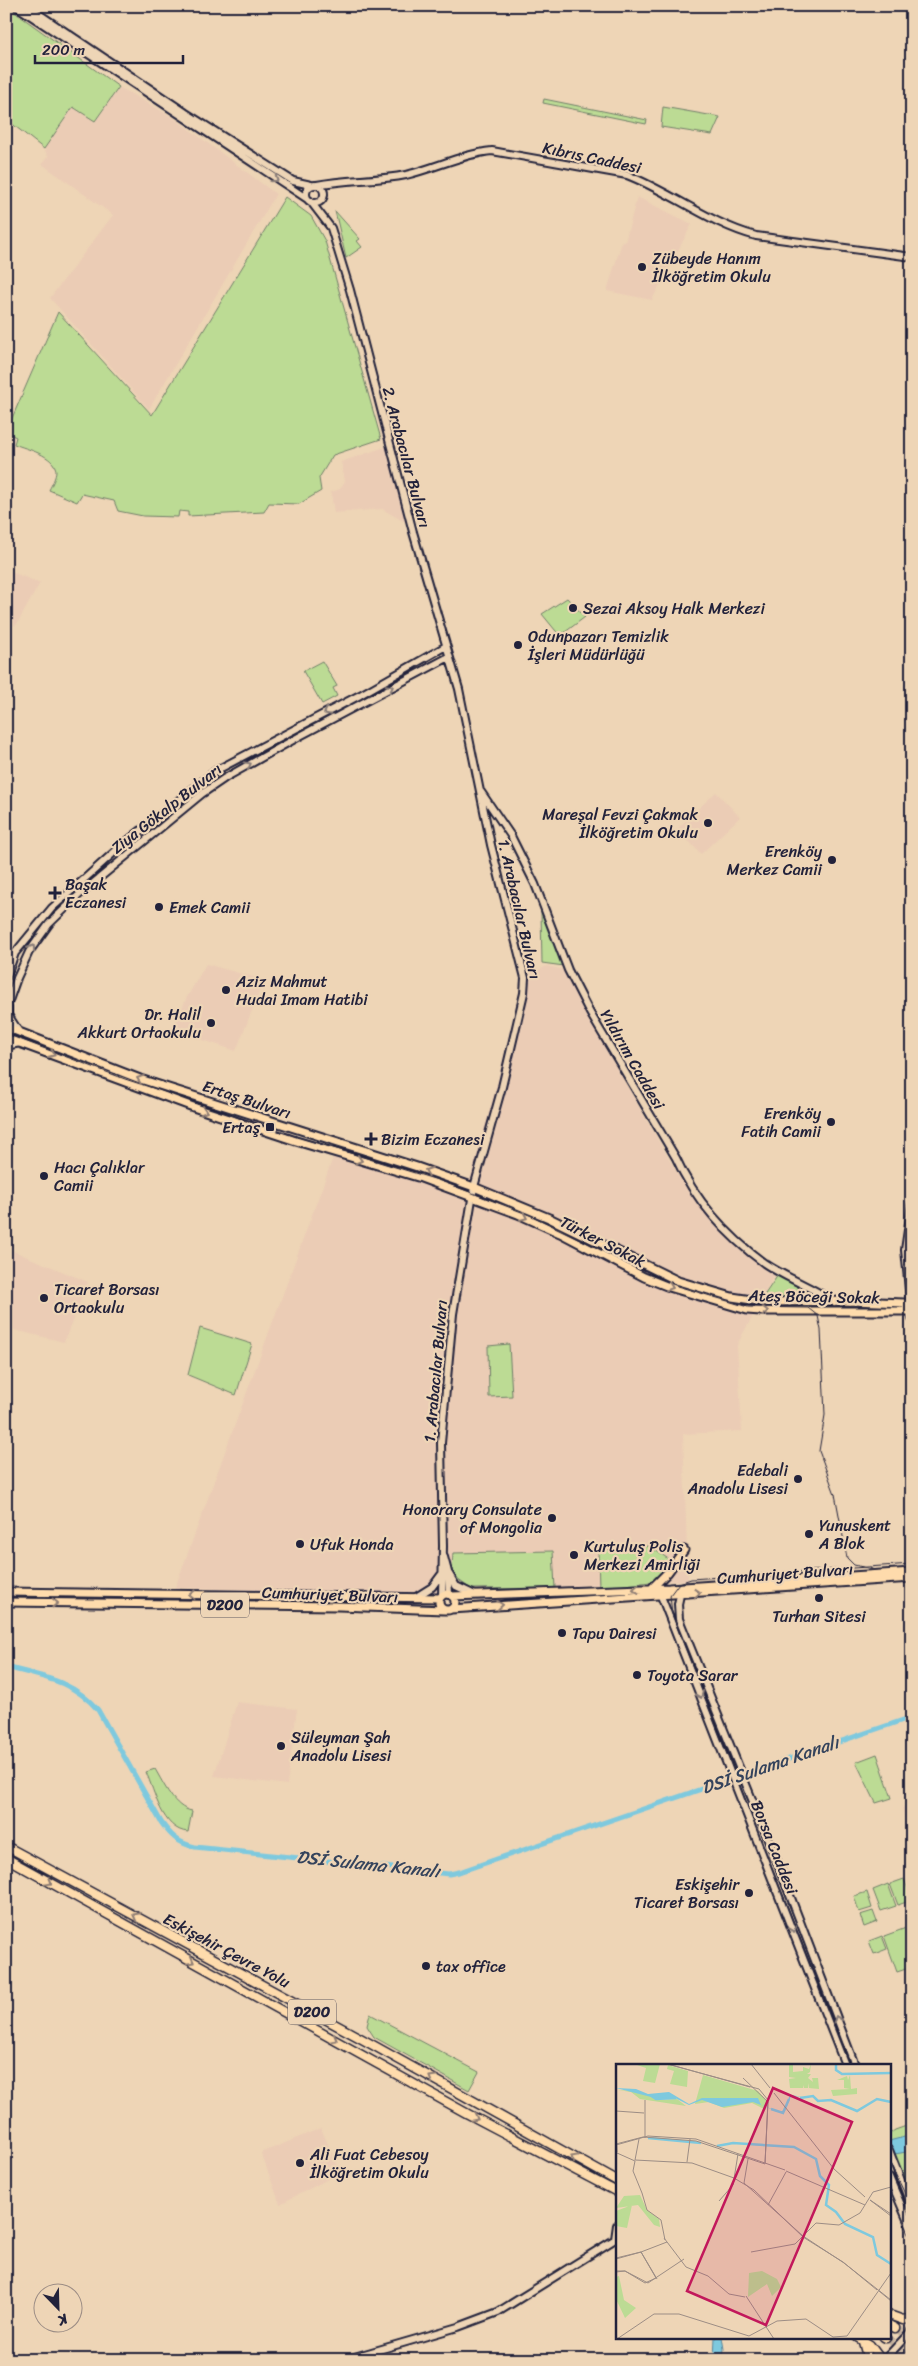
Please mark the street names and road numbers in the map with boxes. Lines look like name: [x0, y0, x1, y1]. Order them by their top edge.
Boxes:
street label: Kıbrıs Caddesi: [540, 133, 645, 182]
street label: 2. Arabacılar Bulvarı: [374, 383, 439, 531]
street label: Ziya Gökalp Bulvarı: [104, 755, 228, 861]
street label: 1. Arabacılar Bulvarı: [489, 836, 550, 982]
street label: Yıldırım Caddesi: [592, 1003, 673, 1116]
street label: Ertaş Bulvarı: [199, 1072, 295, 1127]
street label: Türker Sokak: [555, 1207, 651, 1276]
street label: Ateş Böceği Sokak: [747, 1281, 880, 1312]
street label: 1. Arabacılar Bulvarı: [415, 1299, 456, 1443]
street label: Cumhuriyet Bulvarı: [716, 1554, 854, 1593]
street label: Cumhuriyet Bulvarı: [261, 1578, 399, 1611]
road number: D200: [201, 1592, 249, 1618]
street label: Borsa Caddesi: [743, 1796, 807, 1899]
street label: Eskişehir Çevre Yolu: [158, 1905, 296, 1997]
road number: D200: [288, 2000, 336, 2024]

